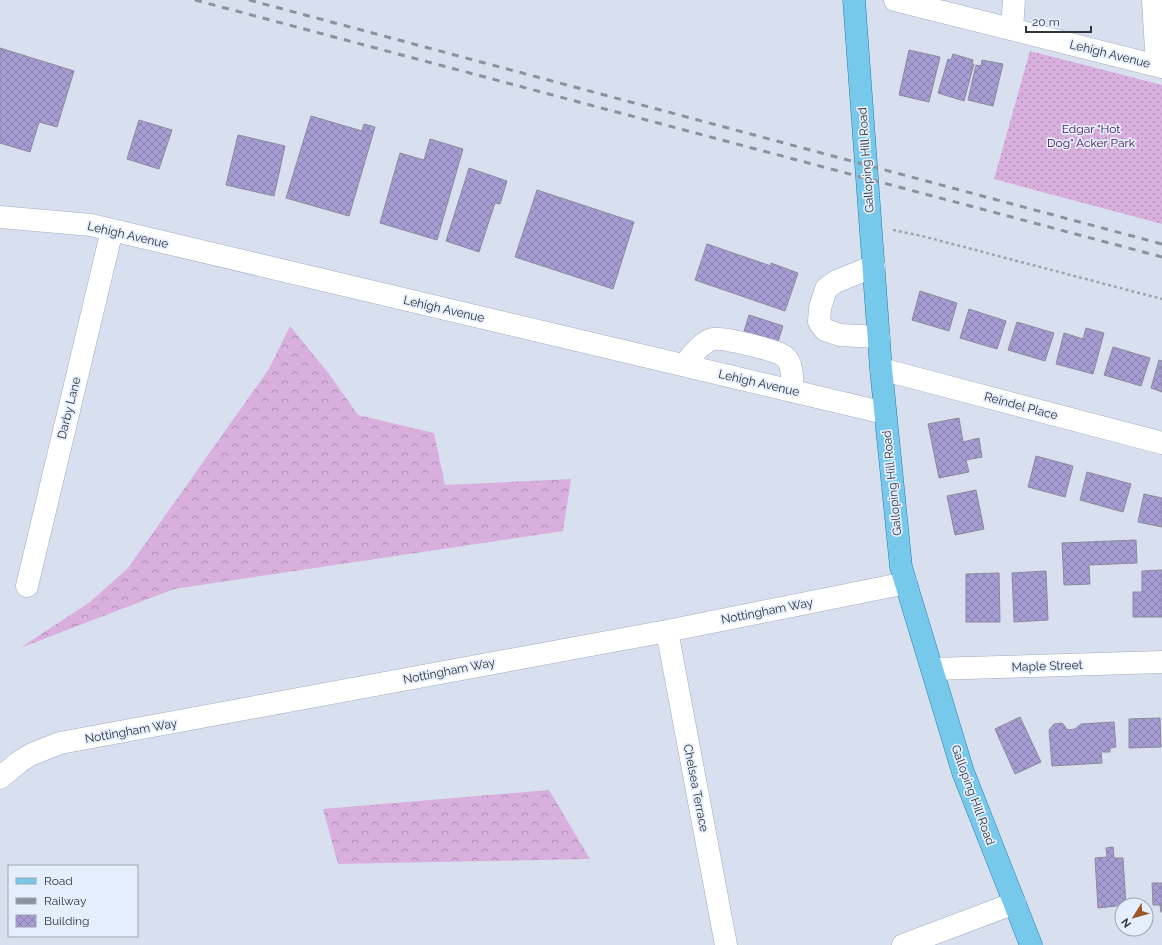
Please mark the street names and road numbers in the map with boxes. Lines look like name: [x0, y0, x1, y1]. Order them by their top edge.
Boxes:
street label: Lehigh Avenue: [1068, 37, 1152, 71]
street label: Galloping Hill Road: [855, 107, 877, 213]
street label: Lehigh Avenue: [86, 219, 170, 251]
street label: Lehigh Avenue: [402, 293, 486, 325]
street label: Lehigh Avenue: [717, 367, 801, 399]
street label: Darby Lane: [55, 376, 83, 440]
street label: Reindel Place: [983, 389, 1059, 423]
street label: Galloping Hill Road: [880, 430, 904, 536]
street label: Nottingham Way: [720, 595, 815, 627]
street label: Nottingham Way: [402, 655, 497, 687]
street label: Maple Street: [1011, 658, 1083, 674]
street label: Nottingham Way: [84, 716, 179, 746]
street label: Chelsea Terrace: [681, 743, 711, 833]
street label: Galloping Hill Road: [948, 743, 998, 847]

